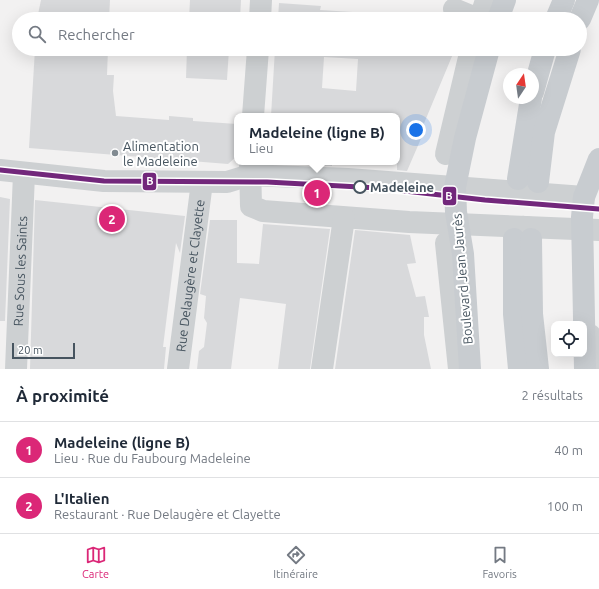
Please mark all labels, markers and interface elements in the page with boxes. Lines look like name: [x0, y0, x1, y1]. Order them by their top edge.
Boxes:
search box: [12, 12, 587, 56]
icon: search: [26, 23, 48, 45]
text: Rechercher: [58, 26, 135, 43]
north arrow: [503, 68, 539, 104]
popup: [234, 113, 400, 165]
your location: [406, 120, 426, 140]
text: Madeleine (ligne B): [249, 124, 385, 141]
place label: Alimentation le Madeleine: [123, 139, 199, 168]
text: Lieu: [249, 141, 273, 155]
marker: Alimentation le Madeleine: [110, 148, 120, 158]
line badge: B: [142, 172, 157, 191]
text: B: [146, 175, 154, 187]
pin: 1: [304, 178, 330, 208]
marker: Madeleine: [353, 180, 367, 194]
place label: Madeleine: [370, 180, 434, 194]
line badge: B: [442, 186, 457, 206]
text: B: [445, 190, 453, 202]
street label: Rue Delaugère et Clayette: [173, 199, 207, 353]
pin: 2: [99, 204, 125, 234]
street label: Boulevard Jean Jaurès: [449, 213, 475, 345]
street label: Rue Sous les Saints: [11, 215, 29, 326]
map controls: [551, 321, 587, 357]
button: locate: [551, 321, 587, 357]
scale bar: [12, 341, 75, 360]
text: 20 m: [18, 344, 42, 356]
text: À proximité: [16, 386, 109, 405]
text: 2 résultats: [522, 388, 583, 402]
text: Madeleine (ligne B): [54, 434, 190, 451]
text: 1: [25, 443, 33, 457]
text: 40 m: [554, 443, 583, 457]
text: Lieu · Rue du Faubourg Madeleine: [54, 451, 251, 465]
text: L'Italien: [54, 490, 109, 507]
text: 2: [25, 499, 33, 513]
text: 100 m: [547, 499, 583, 513]
text: Restaurant · Rue Delaugère et Clayette: [54, 507, 281, 521]
tab: Carte: [82, 544, 109, 580]
tab: Itinéraire: [273, 544, 318, 580]
tab: Favoris: [482, 544, 517, 580]

